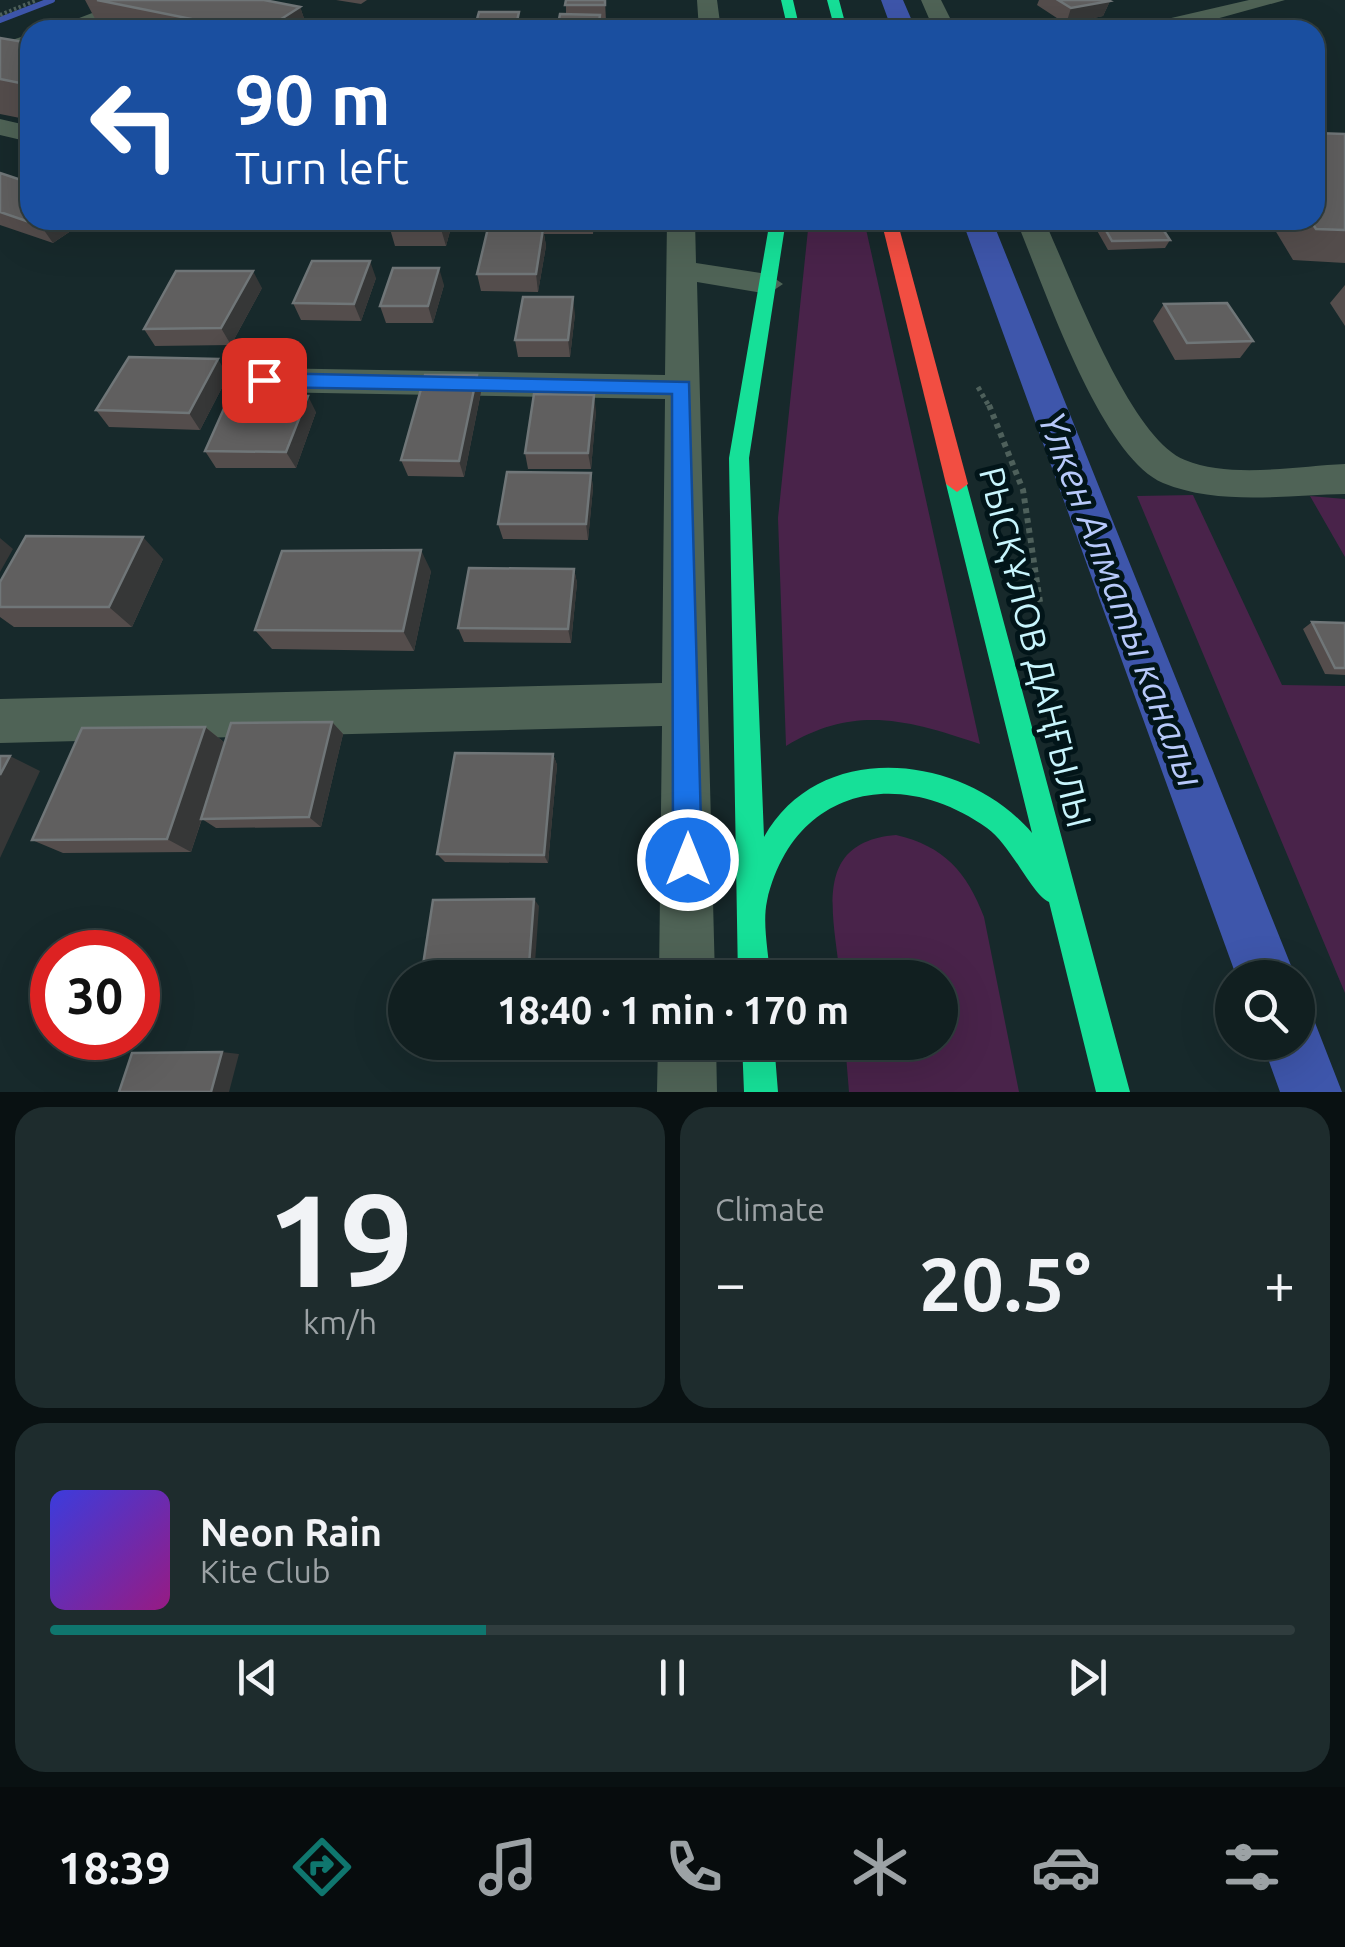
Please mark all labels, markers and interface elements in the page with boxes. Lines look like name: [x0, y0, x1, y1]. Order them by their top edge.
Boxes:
icon: left: [70, 60, 200, 190]
text: 90 m: [235, 60, 391, 138]
text: Turn left: [235, 142, 409, 193]
pin: [222, 338, 307, 423]
icon: arrive: [237, 353, 292, 408]
water label: Үлкен Алматы каналы: [1031, 406, 1213, 792]
street label: РЫСҚҰЛОВ ДАҢҒЫЛЫ: [972, 463, 1100, 831]
position arrow: [636, 808, 740, 912]
speed limit sign: 30: [30, 930, 160, 1060]
map controls: [1215, 960, 1315, 1060]
button: search: [1215, 960, 1315, 1060]
text: 18:40 · 1 min · 170 m: [497, 989, 849, 1031]
text: 19: [267, 1166, 413, 1312]
text: Climate: [715, 1191, 825, 1227]
text: 20.5°: [919, 1241, 1091, 1325]
text: −: [715, 1252, 746, 1313]
text: +: [1264, 1252, 1295, 1313]
text: km/h: [303, 1304, 377, 1340]
text: Neon Rain: [200, 1511, 382, 1553]
text: Kite Club: [200, 1553, 330, 1589]
icon: previous: [230, 1650, 285, 1705]
icon: pause: [645, 1650, 700, 1705]
icon: next: [1060, 1650, 1115, 1705]
icon: directions: [287, 1832, 357, 1902]
icon: music: [473, 1832, 543, 1902]
icon: phone: [659, 1832, 729, 1902]
icon: climate: [845, 1832, 915, 1902]
icon: car: [1031, 1832, 1101, 1902]
icon: filters: [1217, 1832, 1287, 1902]
text: 18:39: [58, 1842, 171, 1893]

